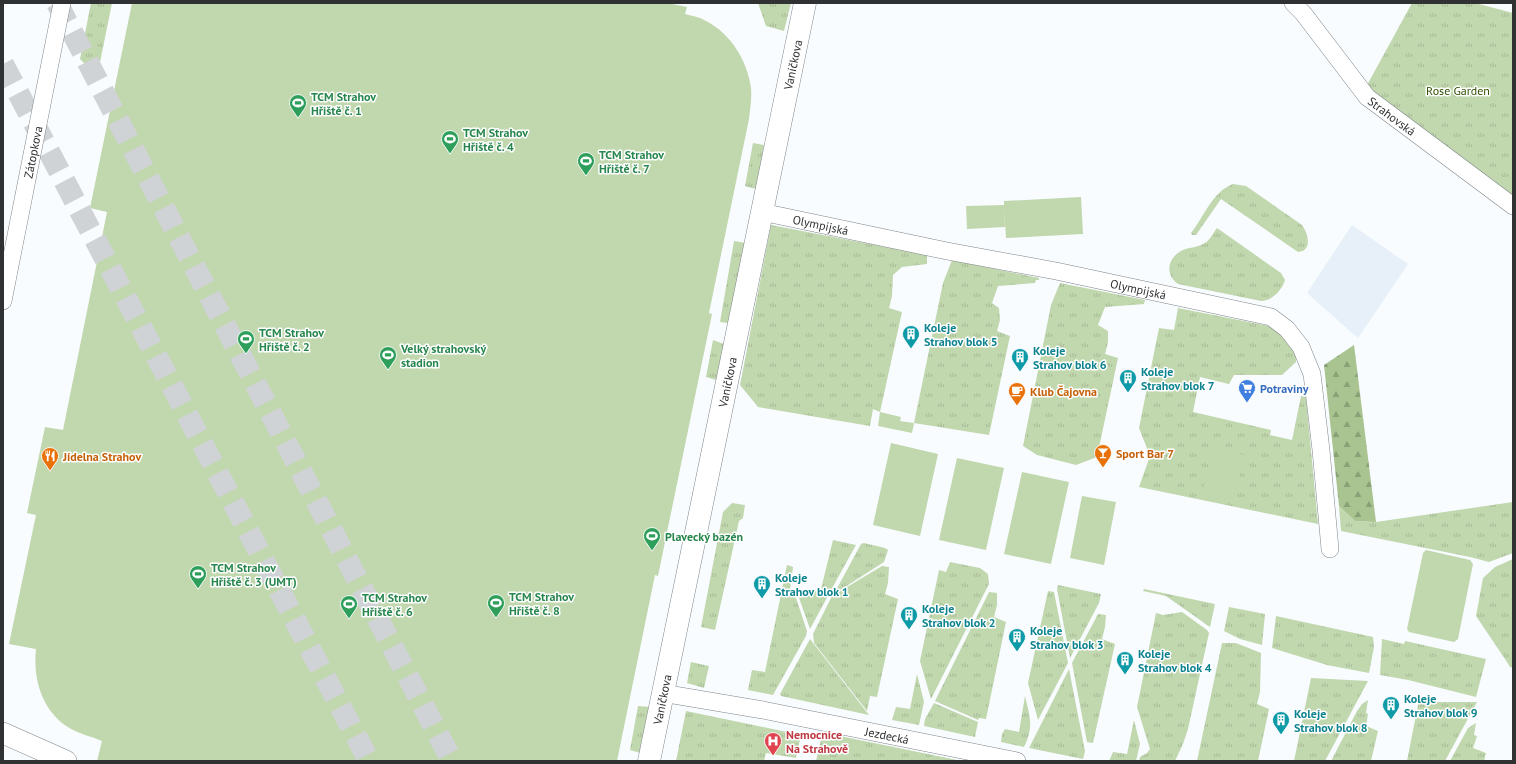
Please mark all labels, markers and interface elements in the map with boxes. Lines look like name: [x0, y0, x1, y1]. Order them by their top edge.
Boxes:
street label: Vaníčkova: [780, 38, 805, 92]
park label: Rose Garden: [1426, 83, 1490, 98]
place label: TCM Strahov Hřiště č. 1: [311, 89, 376, 118]
sports icon: TCM Strahov Hřiště č. 1: [288, 93, 308, 118]
street label: Strahovská: [1365, 93, 1419, 138]
street label: Zátopkova: [20, 124, 45, 179]
place label: TCM Strahov Hřiště č. 4: [463, 125, 528, 154]
sports icon: TCM Strahov Hřiště č. 4: [440, 129, 460, 154]
place label: TCM Strahov Hřiště č. 7: [599, 147, 664, 176]
sports icon: TCM Strahov Hřiště č. 7: [576, 151, 596, 176]
street label: Olympijská: [791, 211, 850, 238]
street label: Olympijská: [1109, 275, 1168, 302]
place label: Koleje Strahov blok 5: [924, 320, 998, 349]
building icon: Koleje Strahov blok 5: [901, 324, 921, 349]
place label: TCM Strahov Hřiště č. 2: [259, 325, 324, 354]
sports icon: TCM Strahov Hřiště č. 2: [236, 329, 256, 354]
place label: Velký strahovský stadion: [400, 341, 486, 370]
place label: Koleje Strahov blok 6: [1033, 343, 1107, 372]
sports icon: Velký strahovský stadion: [378, 345, 398, 370]
building icon: Koleje Strahov blok 6: [1010, 347, 1030, 372]
street label: Vaníčkova: [714, 355, 740, 409]
place label: Koleje Strahov blok 7: [1141, 364, 1215, 393]
building icon: Koleje Strahov blok 7: [1118, 368, 1138, 393]
supermarket icon: Potraviny: [1237, 378, 1257, 403]
cafe icon: Klub Čajovna: [1007, 381, 1027, 406]
place label: Potraviny: [1260, 381, 1309, 396]
place label: Klub Čajovna: [1030, 384, 1097, 399]
bar icon: Sport Bar 7: [1093, 443, 1113, 468]
restaurant icon: Jídelna Strahov: [40, 446, 60, 471]
place label: Sport Bar 7: [1116, 446, 1174, 461]
place label: Jídelna Strahov: [62, 449, 141, 464]
sports icon: Plavecký bazén: [642, 526, 662, 551]
place label: Plavecký bazén: [665, 529, 743, 544]
place label: TCM Strahov Hřiště č. 3 (UMT): [211, 560, 297, 589]
sports icon: TCM Strahov Hřiště č. 3 (UMT): [188, 564, 208, 589]
place label: Koleje Strahov blok 1: [775, 570, 849, 599]
building icon: Koleje Strahov blok 1: [752, 574, 772, 599]
place label: TCM Strahov Hřiště č. 8: [509, 589, 574, 618]
place label: TCM Strahov Hřiště č. 6: [362, 590, 427, 619]
sports icon: TCM Strahov Hřiště č. 8: [486, 593, 506, 618]
sports icon: TCM Strahov Hřiště č. 6: [339, 594, 359, 619]
place label: Koleje Strahov blok 2: [922, 601, 996, 630]
building icon: Koleje Strahov blok 2: [899, 605, 919, 630]
place label: Koleje Strahov blok 3: [1030, 623, 1104, 652]
building icon: Koleje Strahov blok 3: [1007, 627, 1027, 652]
place label: Koleje Strahov blok 4: [1138, 646, 1212, 675]
building icon: Koleje Strahov blok 4: [1115, 650, 1135, 675]
street label: Vaníčkova: [649, 673, 674, 727]
place label: Koleje Strahov blok 9: [1404, 691, 1478, 720]
building icon: Koleje Strahov blok 9: [1381, 695, 1401, 720]
place label: Koleje Strahov blok 8: [1294, 706, 1368, 735]
building icon: Koleje Strahov blok 8: [1271, 710, 1291, 735]
street label: Jezdecká: [863, 723, 910, 747]
place label: Nemocnice Na Strahově: [786, 727, 848, 756]
hospital icon: Nemocnice Na Strahově: [763, 731, 783, 756]

